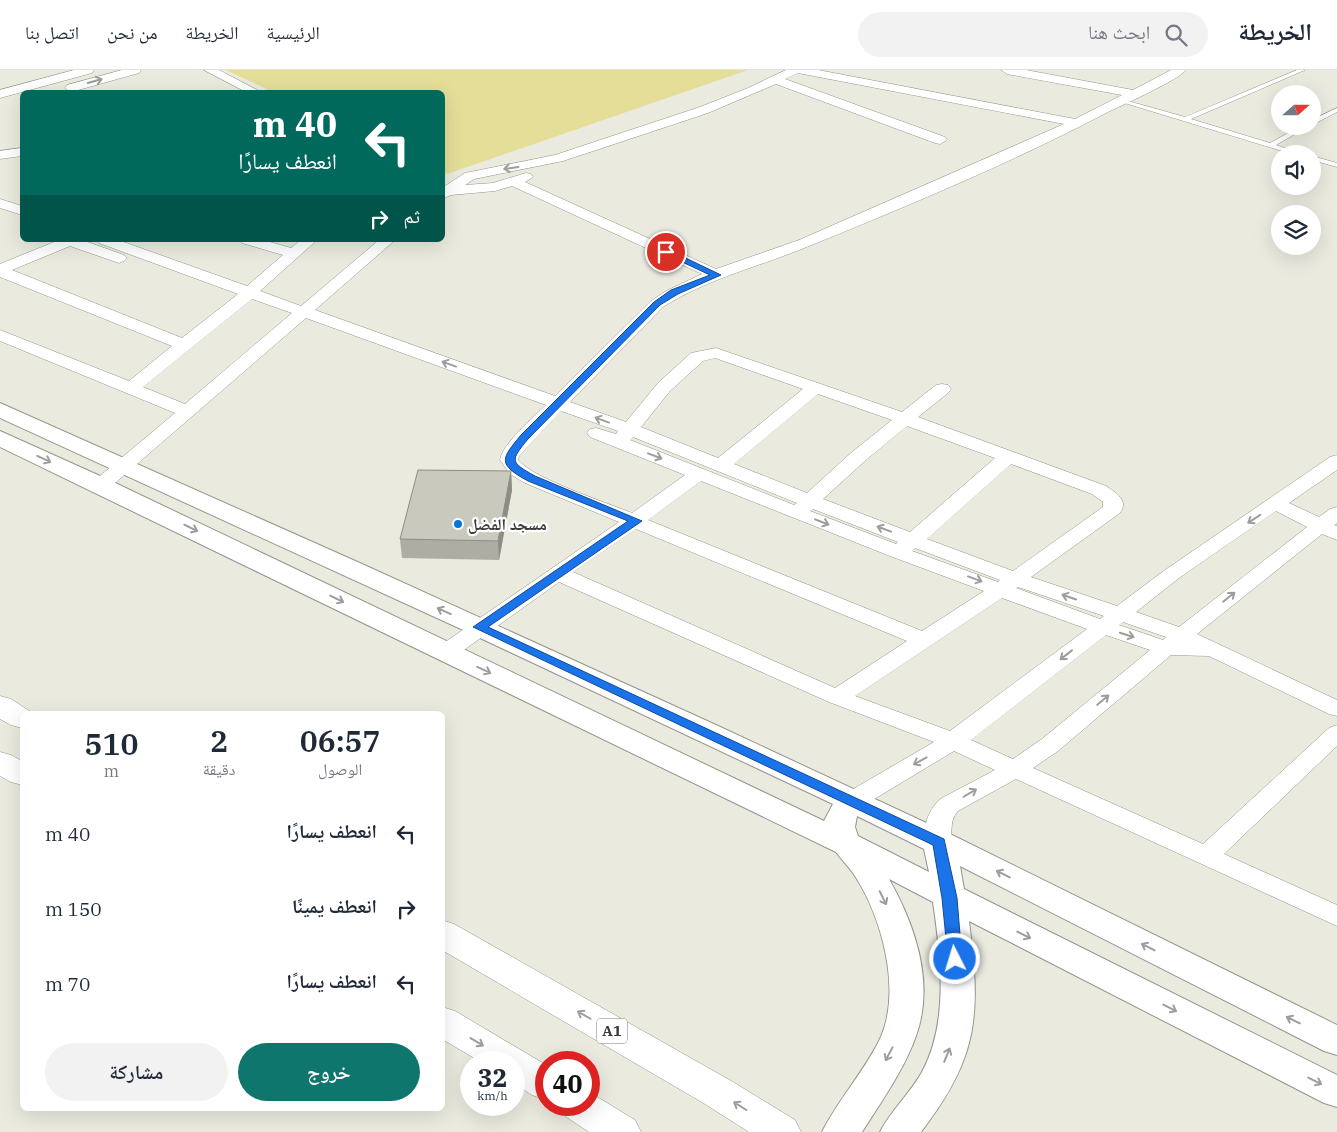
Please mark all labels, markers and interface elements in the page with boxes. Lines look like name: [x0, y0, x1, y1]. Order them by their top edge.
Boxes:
search box: [858, 12, 1208, 57]
text: الخريطة: [1238, 15, 1312, 47]
text: ابحث هنا: [1088, 20, 1150, 44]
text: اتصل بنا: [25, 21, 79, 44]
text: من نحن: [107, 21, 157, 44]
text: الخريطة: [185, 21, 238, 44]
text: الرئيسية: [266, 21, 320, 44]
icon: search: [1162, 21, 1190, 49]
one-way arrow: [86, 76, 102, 86]
north arrow: [1271, 85, 1321, 135]
map controls: [1271, 85, 1321, 255]
text: 40 m: [253, 101, 337, 147]
icon: left: [355, 110, 420, 175]
button: sound: [1271, 145, 1321, 195]
text: انعطف يسارًا: [238, 146, 337, 175]
one-way arrow: [503, 163, 519, 173]
text: ثم: [403, 204, 420, 228]
icon: right: [365, 205, 393, 233]
button: layers: [1271, 205, 1321, 255]
pin: [645, 231, 687, 273]
icon: arrive: [652, 238, 680, 266]
one-way arrow: [442, 359, 457, 368]
one-way arrow: [594, 415, 610, 424]
one-way arrow: [647, 452, 662, 461]
one-way arrow: [36, 454, 51, 464]
place label: مسجد الفضل: [468, 514, 547, 534]
one-way arrow: [1247, 514, 1261, 524]
marker: مسجد الفضل: [452, 518, 464, 530]
one-way arrow: [815, 519, 830, 528]
one-way arrow: [183, 524, 198, 534]
one-way arrow: [877, 524, 892, 533]
one-way arrow: [966, 575, 982, 585]
one-way arrow: [1062, 592, 1078, 601]
one-way arrow: [1222, 592, 1235, 603]
one-way arrow: [329, 595, 344, 605]
one-way arrow: [437, 606, 452, 616]
one-way arrow: [1119, 630, 1135, 640]
one-way arrow: [1060, 650, 1073, 661]
one-way arrow: [476, 666, 491, 675]
one-way arrow: [1096, 695, 1109, 706]
text: 2: [210, 721, 228, 760]
text: 06:57: [300, 721, 381, 760]
text: 510: [84, 724, 138, 763]
one-way arrow: [913, 756, 928, 766]
text: دقيقة: [203, 759, 235, 779]
text: الوصول: [318, 759, 362, 779]
text: m: [104, 761, 119, 781]
one-way arrow: [963, 787, 977, 797]
text: انعطف يسارًا: [286, 819, 377, 843]
icon: left: [392, 820, 420, 848]
text: 40 m: [45, 822, 90, 846]
one-way arrow: [995, 869, 1010, 879]
one-way arrow: [879, 890, 888, 905]
text: انعطف يمينًا: [292, 894, 377, 918]
icon: right: [392, 895, 420, 923]
text: 150 m: [45, 897, 102, 921]
one-way arrow: [1017, 930, 1032, 940]
position arrow: [928, 932, 980, 984]
one-way arrow: [1141, 942, 1156, 951]
text: انعطف يسارًا: [286, 969, 377, 993]
icon: left: [392, 970, 420, 998]
text: 70 m: [45, 972, 90, 996]
one-way arrow: [1162, 1004, 1177, 1013]
one-way arrow: [578, 1010, 592, 1020]
one-way arrow: [1286, 1015, 1301, 1024]
road number: A1: [597, 1018, 627, 1044]
one-way arrow: [470, 1037, 484, 1047]
button: مشاركة: [45, 1043, 228, 1101]
button: خروج: [238, 1043, 420, 1101]
one-way arrow: [884, 1046, 893, 1061]
one-way arrow: [942, 1048, 952, 1063]
speed limit sign: 40: [535, 1051, 600, 1116]
text: 32: [477, 1061, 508, 1094]
one-way arrow: [1307, 1077, 1322, 1086]
text: km/h: [477, 1088, 508, 1103]
one-way arrow: [733, 1101, 747, 1111]

